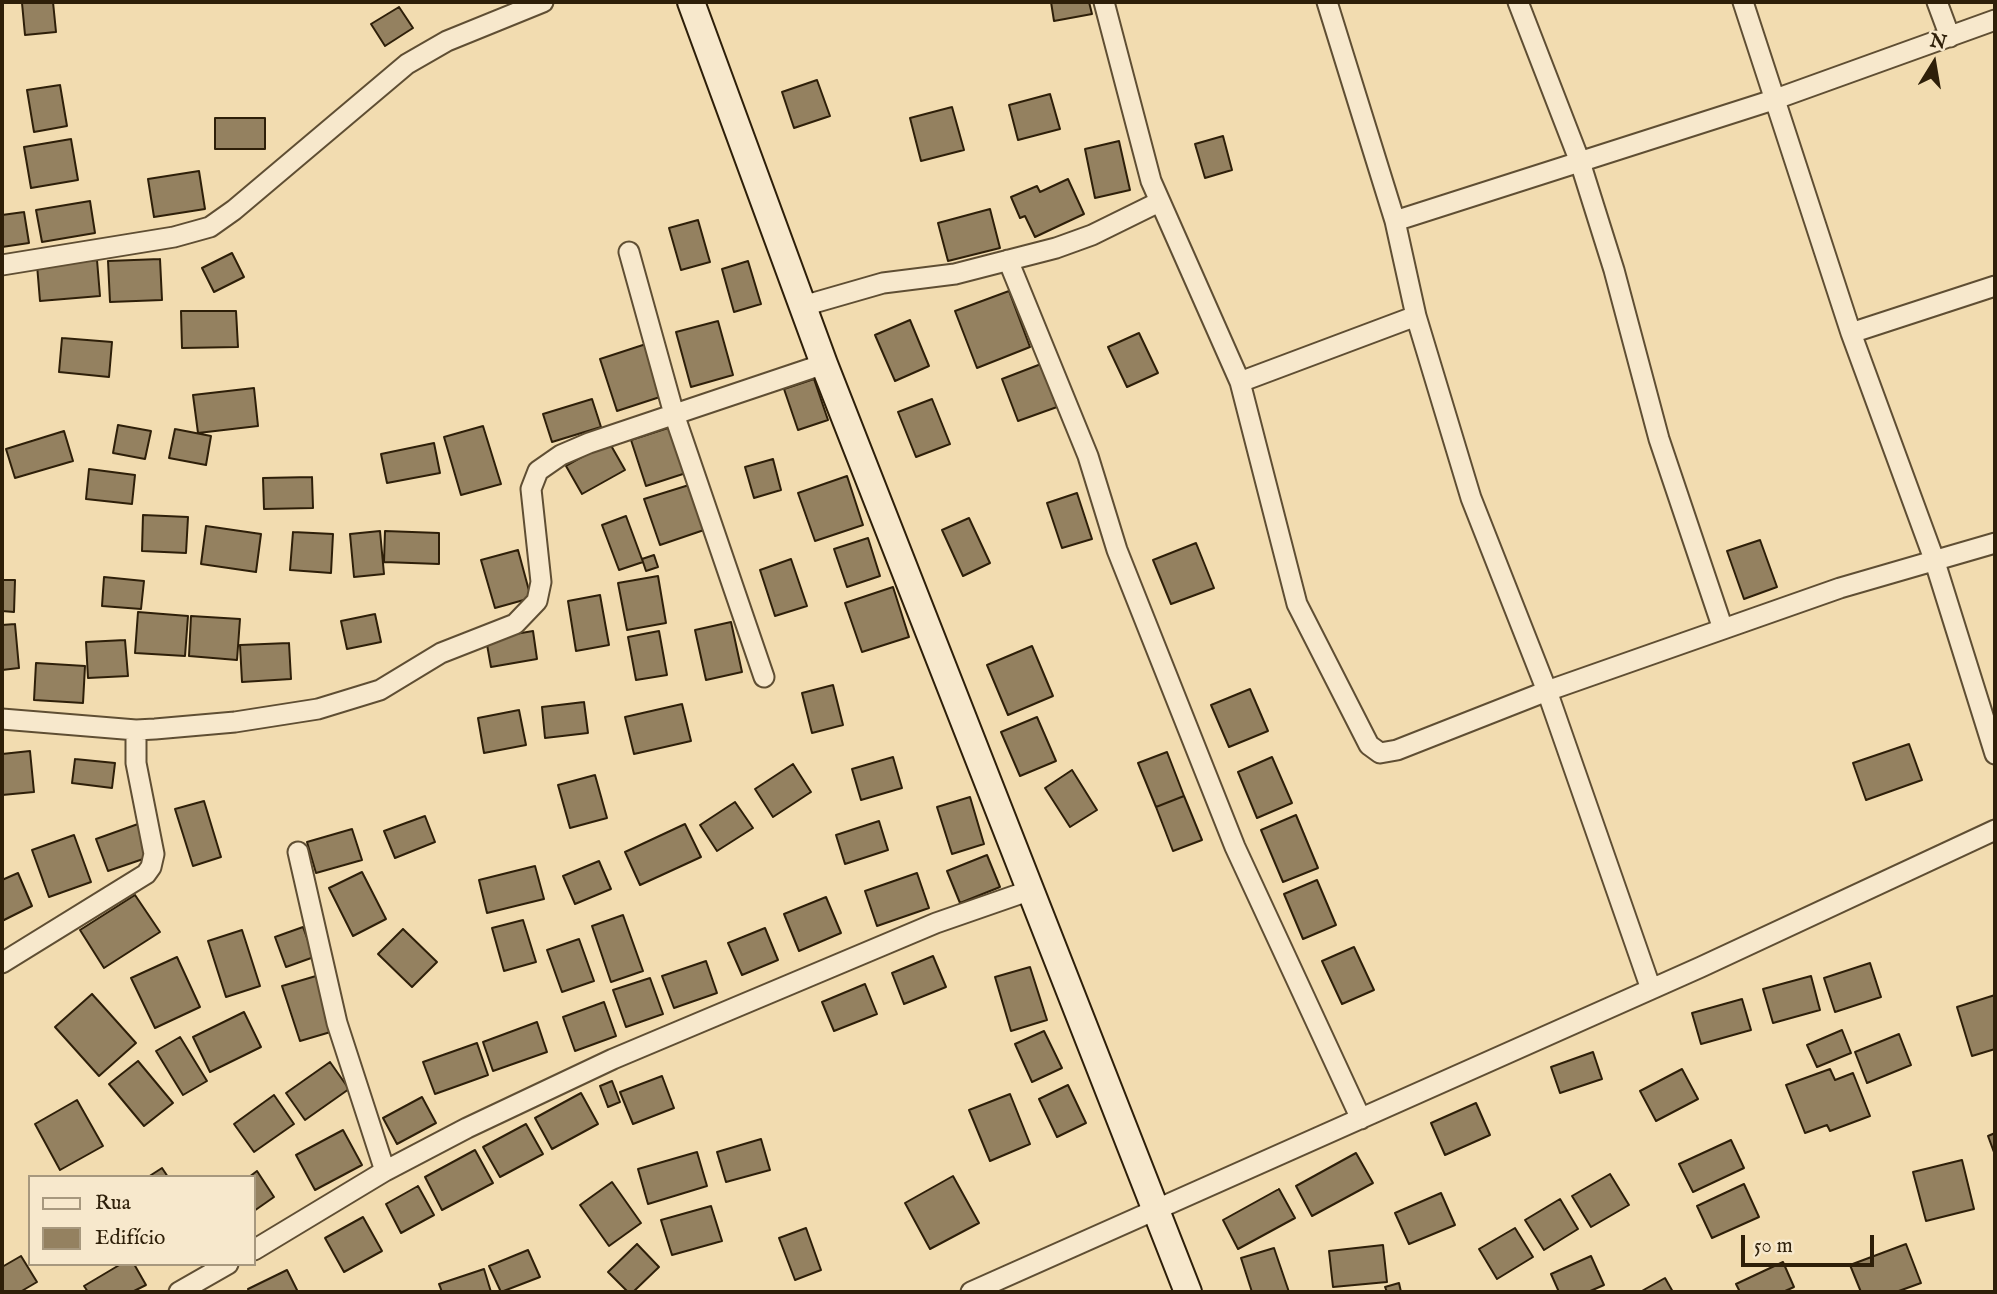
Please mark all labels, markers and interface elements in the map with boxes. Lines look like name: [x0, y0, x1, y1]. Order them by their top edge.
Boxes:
north arrow: [1899, 28, 1969, 98]
text: N: [1928, 29, 1948, 56]
legend: [28, 1175, 256, 1266]
text: Rua: [95, 1190, 131, 1217]
scale bar: [1745, 1220, 1878, 1264]
text: Edifício: [95, 1225, 165, 1252]
text: 50 m: [1754, 1233, 1793, 1260]

